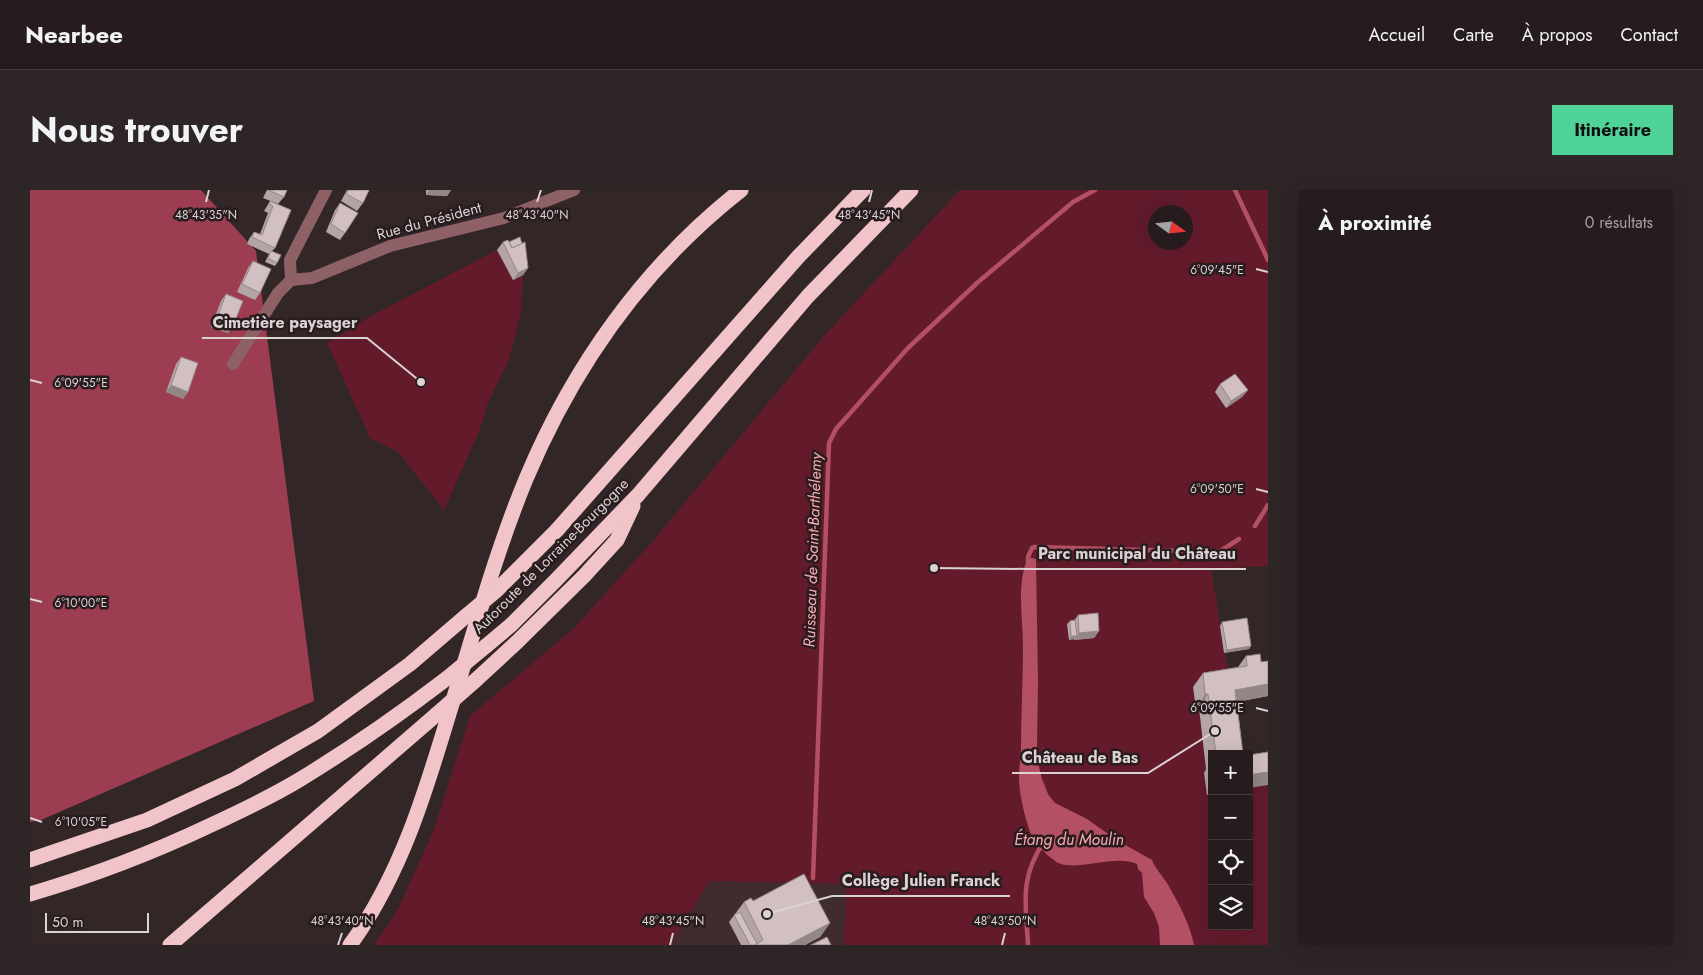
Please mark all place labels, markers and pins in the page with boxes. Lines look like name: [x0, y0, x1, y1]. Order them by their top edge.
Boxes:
callout: Cimetière paysager: [202, 307, 367, 338]
callout: Parc municipal du Château: [1028, 538, 1246, 569]
callout: Château de Bas: [1012, 742, 1148, 773]
callout: Collège Julien Franck: [832, 865, 1010, 896]

